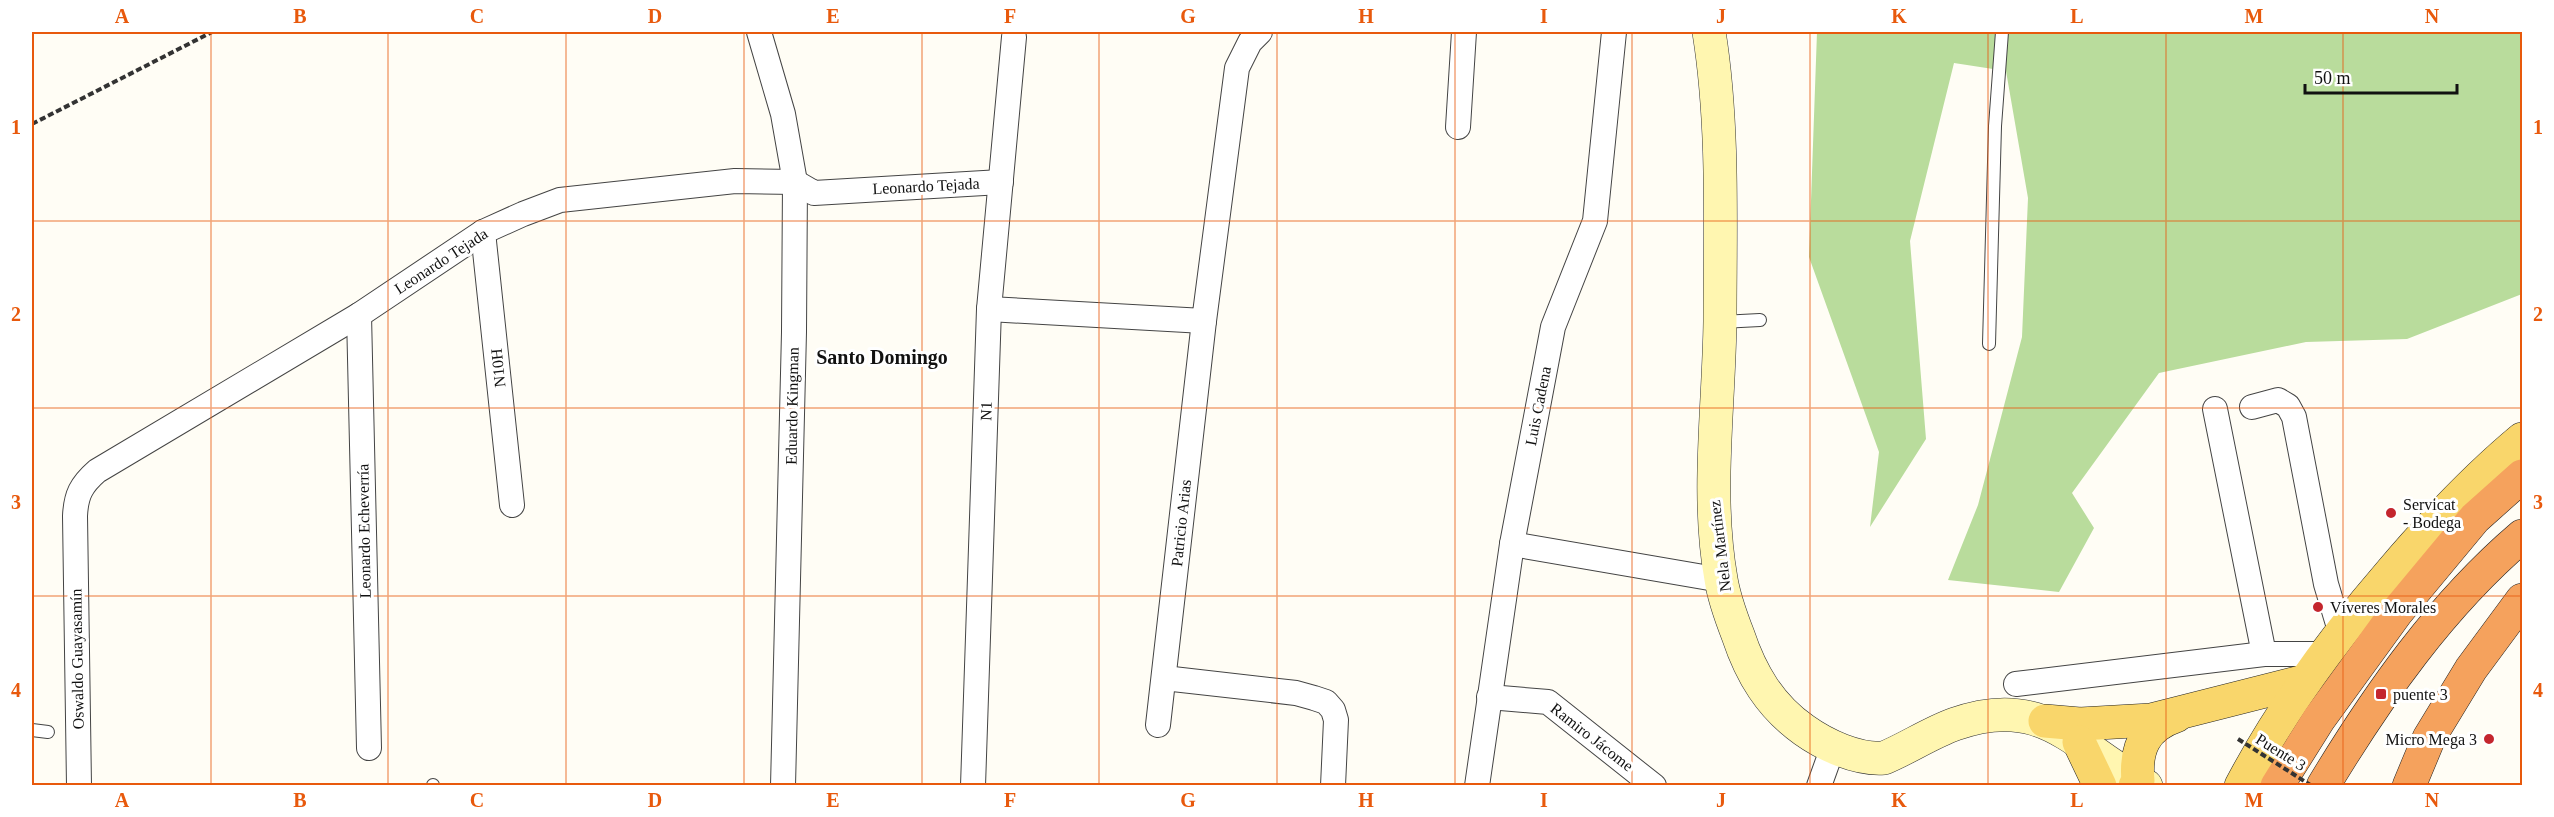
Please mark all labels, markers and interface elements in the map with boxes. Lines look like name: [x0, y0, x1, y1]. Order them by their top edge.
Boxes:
text: A: [115, 5, 130, 27]
text: B: [293, 5, 307, 27]
text: C: [470, 5, 484, 27]
text: D: [648, 5, 662, 27]
text: E: [826, 5, 840, 27]
text: F: [1004, 5, 1016, 27]
text: G: [1180, 5, 1196, 27]
text: H: [1358, 5, 1374, 27]
text: I: [1540, 5, 1548, 27]
text: J: [1716, 5, 1726, 27]
text: K: [1891, 5, 1907, 27]
text: L: [2070, 5, 2084, 27]
text: M: [2245, 5, 2264, 27]
text: N: [2425, 5, 2440, 27]
scale bar: [2305, 57, 2456, 95]
text: 50 m: [2314, 68, 2351, 88]
text: 1: [11, 116, 21, 138]
text: 1: [2533, 116, 2543, 138]
street label: Leonardo Tejada: [872, 175, 980, 198]
street label: Leonardo Tejada: [391, 225, 491, 298]
text: 2: [11, 303, 21, 325]
text: 2: [2533, 303, 2543, 325]
district label: Santo Domingo: [816, 346, 948, 369]
street label: N10H: [487, 347, 508, 388]
street label: Eduardo Kingman: [782, 347, 803, 465]
street label: Luis Cadena: [1522, 365, 1554, 447]
street label: N1: [977, 401, 995, 421]
street label: Leonardo Echeverría: [354, 464, 374, 598]
street label: Patricio Arias: [1168, 479, 1194, 567]
text: 3: [11, 491, 21, 513]
text: 3: [2533, 491, 2543, 513]
place label: Servicat - Bodega: [2403, 496, 2461, 532]
street label: Nela Martínez: [1706, 499, 1734, 593]
marker: Servicat - Bodega: [2384, 506, 2398, 520]
street label: Oswaldo Guayasamín: [67, 588, 88, 730]
place label: Víveres Morales: [2330, 599, 2436, 616]
marker: Víveres Morales: [2311, 600, 2325, 614]
text: 4: [11, 679, 21, 701]
text: 4: [2533, 679, 2543, 701]
place label: puente 3: [2393, 686, 2448, 704]
marker: puente 3: [2374, 687, 2388, 701]
street label: Ramiro Jácome: [1547, 700, 1637, 774]
street label: Puente 3: [2253, 730, 2309, 774]
place label: Micro Mega 3: [2385, 731, 2477, 749]
marker: Micro Mega 3: [2482, 732, 2496, 746]
text: A: [115, 789, 130, 811]
text: B: [293, 789, 307, 811]
text: C: [470, 789, 484, 811]
text: D: [648, 789, 662, 811]
text: E: [826, 789, 840, 811]
text: F: [1004, 789, 1016, 811]
text: G: [1180, 789, 1196, 811]
text: H: [1358, 789, 1374, 811]
text: I: [1540, 789, 1548, 811]
text: J: [1716, 789, 1726, 811]
text: K: [1891, 789, 1907, 811]
text: L: [2070, 789, 2084, 811]
text: M: [2245, 789, 2264, 811]
text: N: [2425, 789, 2440, 811]

